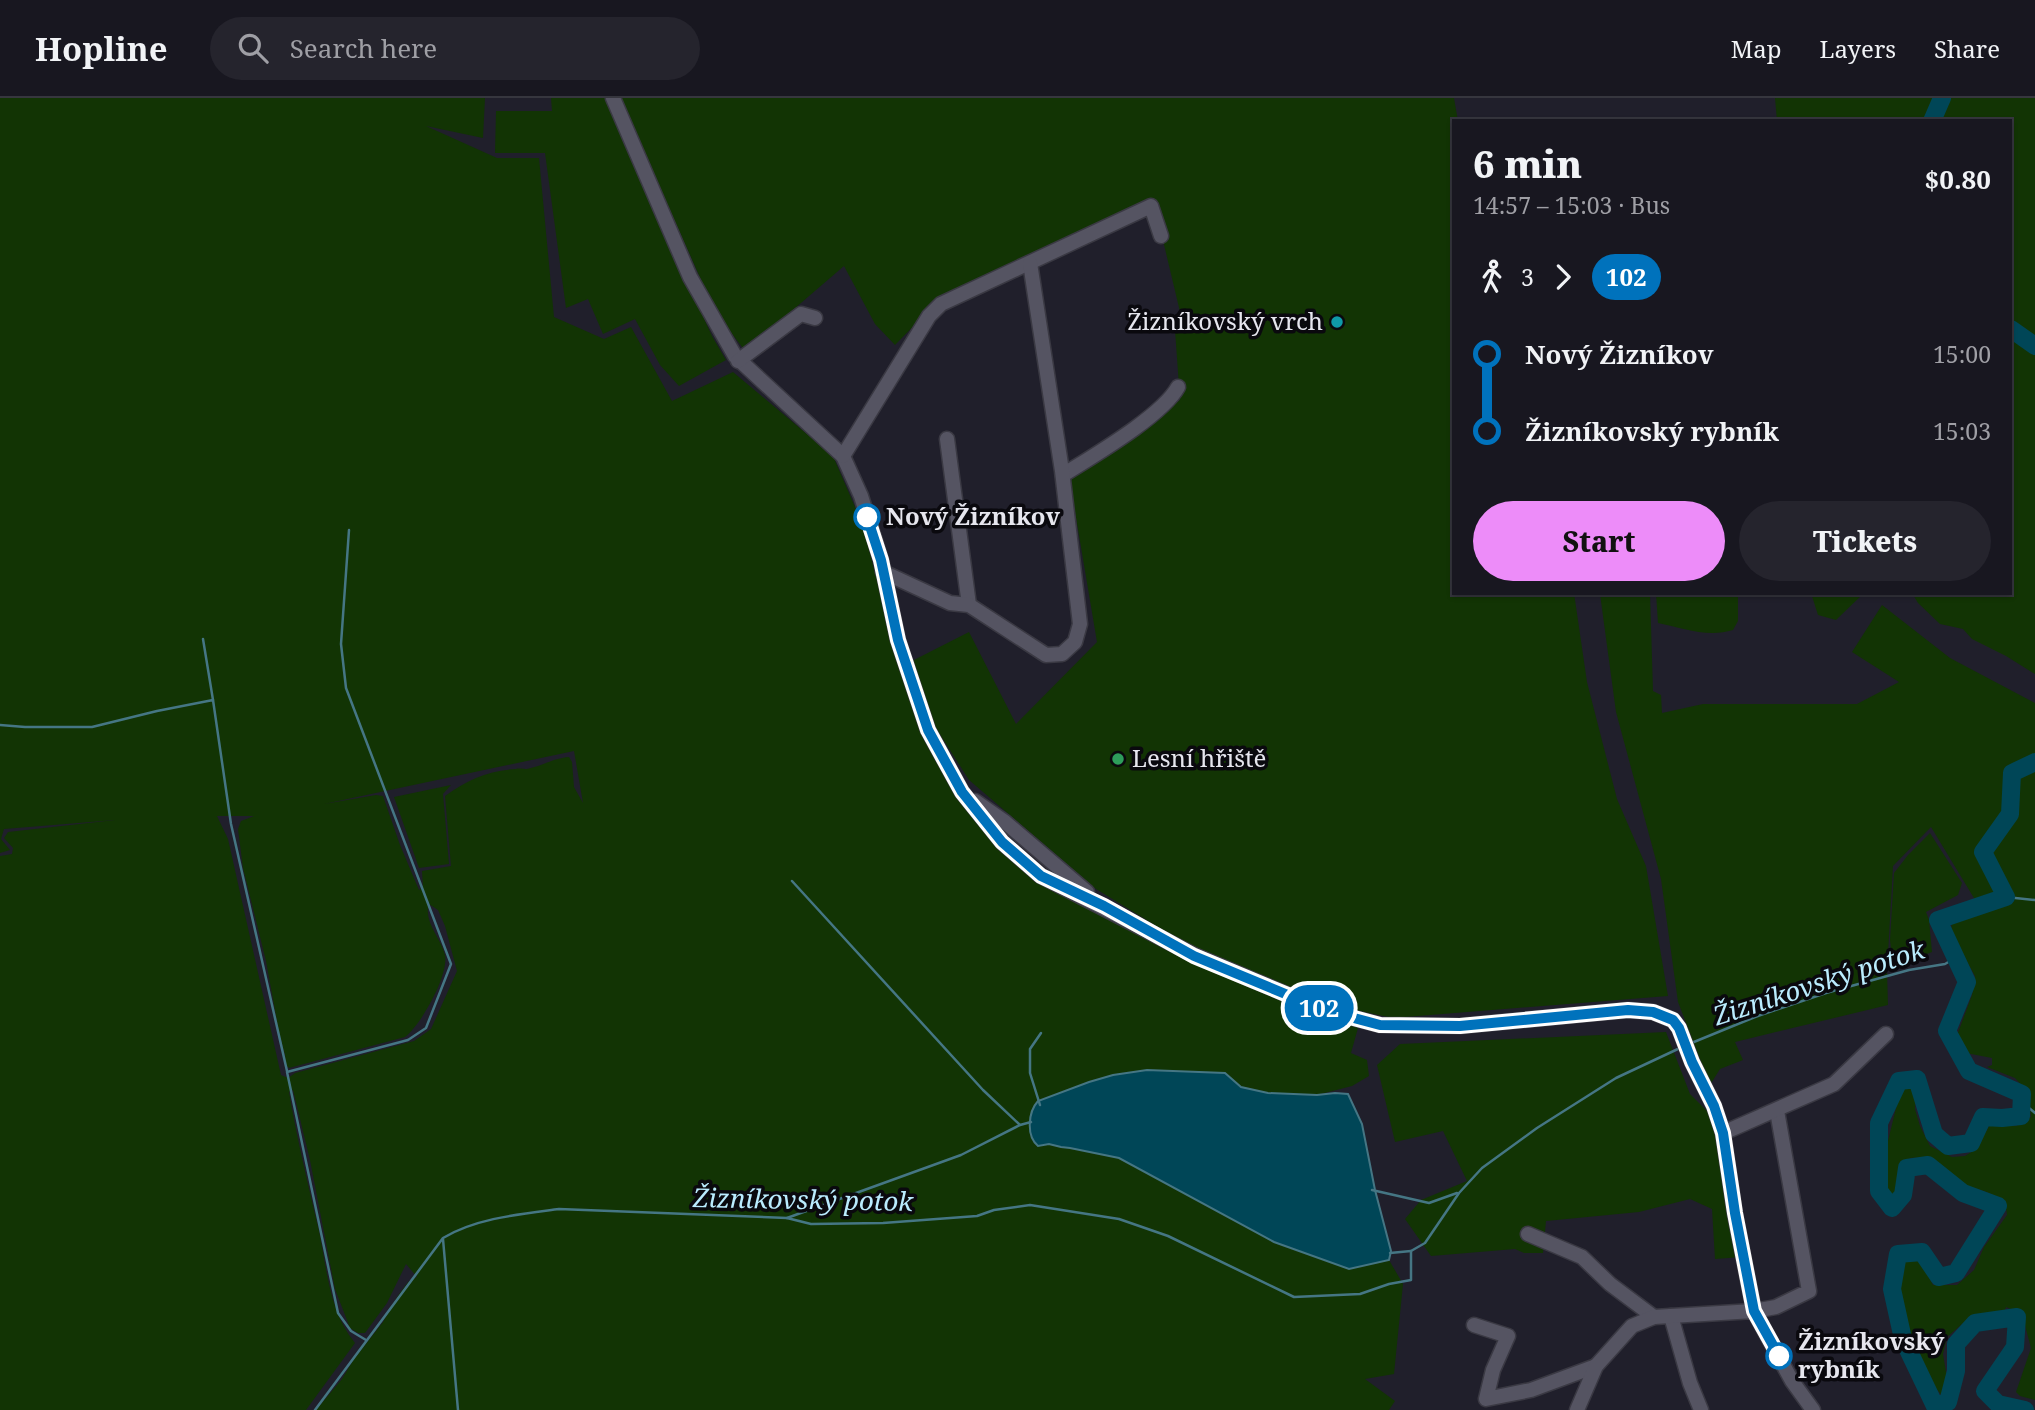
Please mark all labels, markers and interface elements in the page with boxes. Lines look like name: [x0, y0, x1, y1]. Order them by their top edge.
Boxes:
search box: [210, 17, 700, 80]
text: Hopline: [35, 26, 168, 71]
icon: search: [234, 29, 272, 67]
text: Search here: [290, 30, 437, 66]
text: Map: [1731, 32, 1782, 65]
text: Layers: [1820, 32, 1896, 65]
text: Share: [1934, 32, 2000, 65]
text: 6 min: [1473, 137, 1582, 189]
text: $0.80: [1925, 161, 1991, 197]
text: 14:57 – 15:03 · Bus: [1473, 189, 1670, 221]
icon: walk: [1473, 258, 1511, 296]
icon: forward: [1544, 258, 1582, 296]
text: 102: [1606, 260, 1647, 293]
text: 3: [1521, 261, 1534, 293]
place label: Žizníkovský vrch: [1127, 304, 1323, 337]
marker: Žizníkovský vrch: [1329, 314, 1345, 330]
text: Nový Žizníkov: [1525, 336, 1714, 372]
text: 15:00: [1933, 338, 1991, 370]
text: Žizníkovský rybník: [1525, 413, 1779, 449]
text: 15:03: [1933, 415, 1991, 447]
place label: Nový Žizníkov: [886, 499, 1060, 532]
button: Start: [1473, 501, 1725, 581]
button: Tickets: [1739, 501, 1991, 581]
marker: Nový Žizníkov: [854, 504, 880, 530]
place label: Lesní hřiště: [1132, 741, 1266, 774]
marker: Lesní hřiště: [1110, 751, 1126, 767]
water label: Žizníkovský potok: [1707, 931, 1930, 1033]
line badge: 102: [1279, 985, 1359, 1031]
text: 102: [1299, 991, 1339, 1024]
water label: Žizníkovský potok: [692, 1179, 915, 1219]
place label: Žizníkovský rybník: [1798, 1324, 1945, 1385]
marker: Žizníkovský rybník: [1766, 1343, 1792, 1369]

